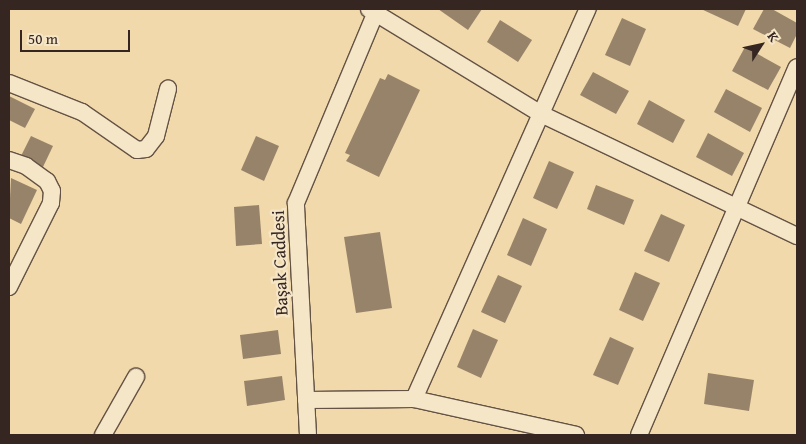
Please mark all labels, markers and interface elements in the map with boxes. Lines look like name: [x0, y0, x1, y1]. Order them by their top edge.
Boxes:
scale bar: [22, 20, 132, 52]
north arrow: [736, 20, 786, 70]
text: K: [763, 27, 784, 46]
text: 50 m: [28, 28, 58, 49]
street label: Başak Caddesi: [267, 210, 293, 316]

